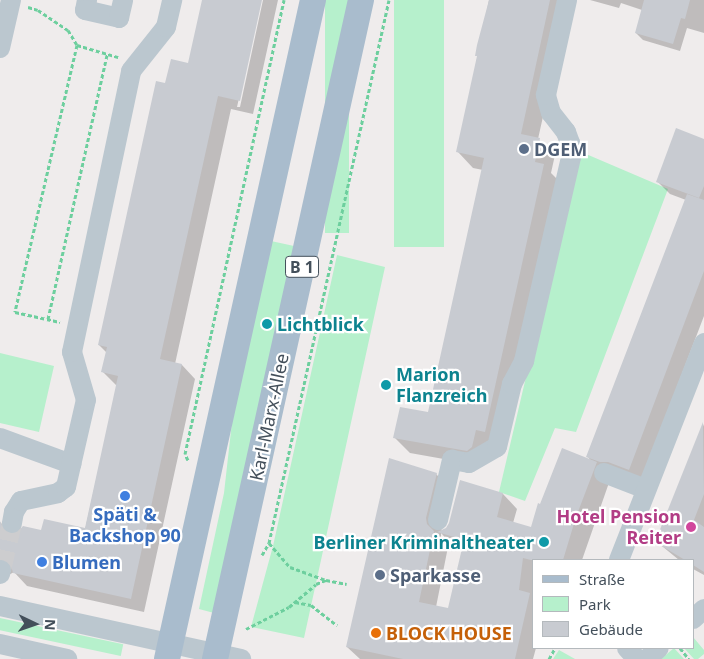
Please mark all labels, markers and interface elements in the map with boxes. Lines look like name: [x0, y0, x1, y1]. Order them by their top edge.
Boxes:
place label: DGEM: [534, 138, 587, 160]
marker: DGEM: [518, 143, 530, 155]
road number: B 1: [284, 253, 320, 280]
place label: Lichtblick: [277, 313, 364, 335]
marker: Lichtblick: [261, 318, 273, 330]
street label: Karl-Marx-Allee: [245, 351, 293, 483]
place label: Marion Flanzreich: [396, 364, 487, 406]
marker: Marion Flanzreich: [380, 379, 392, 391]
marker: Späti & Backshop 90: [119, 490, 131, 502]
place label: Späti & Backshop 90: [69, 504, 181, 546]
place label: Hotel Pension Reiter: [556, 506, 681, 548]
marker: Hotel Pension Reiter: [685, 521, 697, 533]
place label: Berliner Kriminaltheater: [314, 531, 534, 553]
marker: Berliner Kriminaltheater: [538, 536, 550, 548]
place label: Blumen: [52, 551, 121, 573]
marker: Blumen: [36, 556, 48, 568]
legend: [532, 559, 694, 649]
place label: Sparkasse: [390, 564, 481, 586]
marker: Sparkasse: [374, 569, 386, 581]
text: Straße: [579, 569, 625, 589]
text: Park: [579, 594, 611, 614]
north arrow: [10, 599, 60, 649]
text: N: [41, 619, 60, 631]
text: Gebäude: [579, 619, 643, 639]
place label: BLOCK HOUSE: [386, 622, 512, 644]
marker: BLOCK HOUSE: [370, 627, 382, 639]

